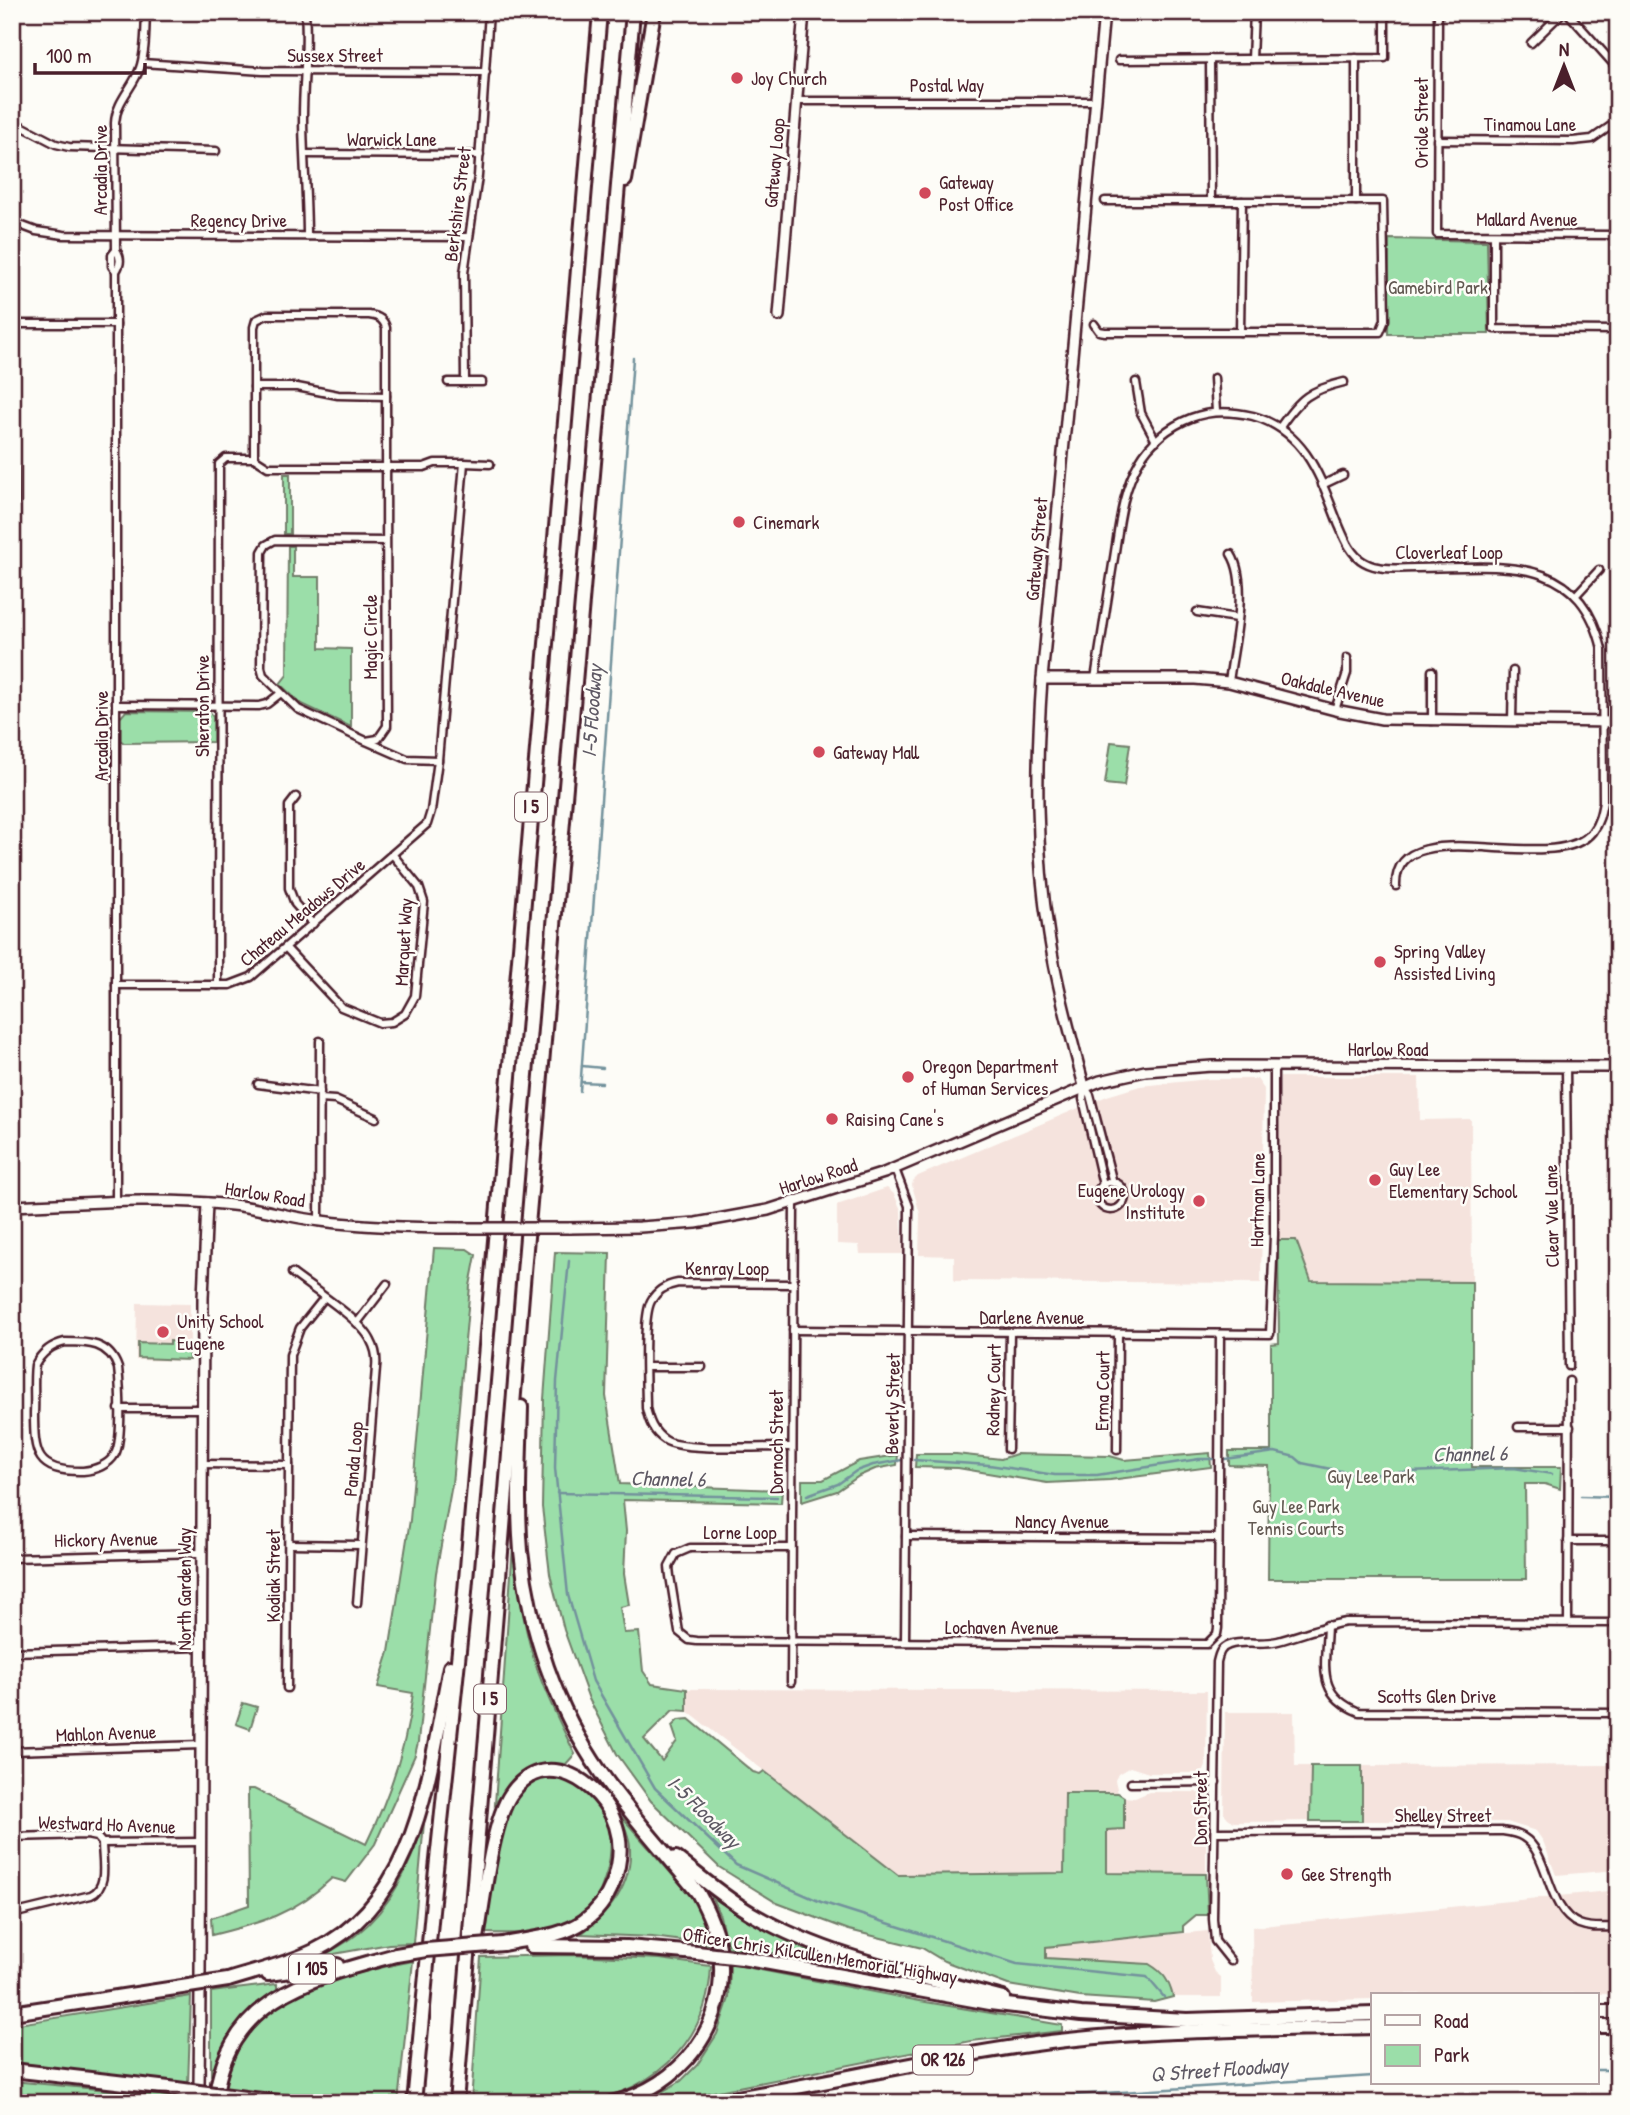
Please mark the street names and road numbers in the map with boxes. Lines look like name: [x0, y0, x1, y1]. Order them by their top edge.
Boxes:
street label: Sussex Street: [287, 42, 383, 68]
street label: Postal Way: [910, 72, 984, 98]
street label: Oriole Street: [1408, 77, 1434, 169]
street label: Tinamou Lane: [1484, 111, 1577, 137]
street label: Gateway Loop: [757, 117, 791, 209]
street label: Arcadia Drive: [87, 124, 113, 215]
street label: Warwick Lane: [347, 126, 437, 152]
street label: Berkshire Street: [437, 145, 477, 263]
street label: Mallard Avenue: [1476, 206, 1578, 232]
street label: Regency Drive: [191, 207, 288, 233]
street label: Gateway Street: [1019, 496, 1054, 602]
street label: Cloverleaf Loop: [1395, 539, 1503, 565]
street label: Magic Circle: [357, 594, 383, 680]
street label: Sheraton Drive: [189, 655, 215, 757]
street label: Oakdale Avenue: [1278, 664, 1388, 714]
street label: Arcadia Drive: [88, 690, 114, 781]
road number: I 5: [515, 792, 547, 822]
street label: Chateau Meadows Drive: [234, 851, 371, 972]
street label: Marquet Way: [388, 897, 418, 987]
street label: Harlow Road: [1348, 1036, 1429, 1062]
street label: Harlow Road: [776, 1151, 861, 1201]
street label: Hartman Lane: [1243, 1152, 1271, 1247]
street label: Clear Vue Lane: [1537, 1164, 1565, 1268]
street label: Harlow Road: [223, 1175, 307, 1213]
street label: Kenray Loop: [685, 1255, 769, 1281]
street label: Darlene Avenue: [979, 1304, 1085, 1330]
street label: Rodney Court: [979, 1343, 1007, 1436]
street label: Erma Court: [1088, 1350, 1116, 1431]
street label: Beverly Street: [878, 1353, 906, 1455]
street label: Dornoch Street: [763, 1389, 789, 1494]
street label: Panda Loop: [337, 1421, 369, 1497]
street label: Nancy Avenue: [1015, 1508, 1109, 1534]
street label: Lorne Loop: [703, 1519, 777, 1545]
street label: Hickory Avenue: [54, 1525, 159, 1553]
street label: North Garden Way: [171, 1528, 197, 1650]
street label: Kodiak Street: [260, 1529, 286, 1623]
street label: Lochaven Avenue: [945, 1614, 1059, 1640]
street label: Scotts Glen Drive: [1378, 1683, 1497, 1709]
road number: I 5: [474, 1684, 506, 1714]
street label: Mahlon Avenue: [55, 1718, 157, 1748]
street label: Don Street: [1187, 1771, 1213, 1845]
street label: Shelley Street: [1395, 1802, 1492, 1828]
street label: Westward Ho Avenue: [38, 1809, 177, 1839]
street label: Officer Chris Kilcullen Memorial Highway: [681, 1920, 959, 1990]
road number: I 105: [289, 1954, 335, 1983]
road number: OR 126: [913, 2046, 973, 2074]

